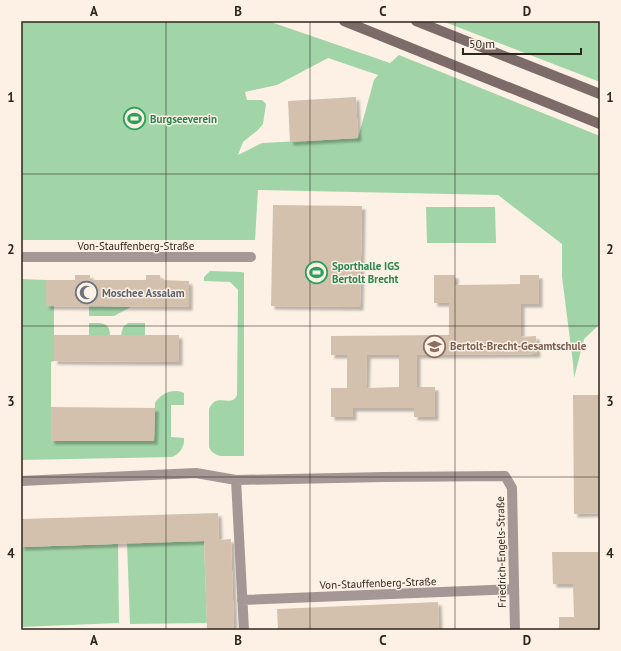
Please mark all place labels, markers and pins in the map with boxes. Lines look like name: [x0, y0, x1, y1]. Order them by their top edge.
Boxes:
sports icon: Burgseeverein: [121, 106, 147, 132]
place label: Burgseeverein: [150, 112, 217, 126]
sports icon: Sporthalle IGS Bertolt Brecht: [303, 259, 329, 285]
place label: Sporthalle IGS Bertolt Brecht: [332, 259, 400, 286]
mosque icon: Moschee Assalam: [73, 280, 99, 306]
place label: Moschee Assalam: [102, 286, 185, 300]
school or university icon: Bertolt-Brecht-Gesamtschule: [421, 333, 447, 359]
place label: Bertolt-Brecht-Gesamtschule: [450, 339, 587, 353]

